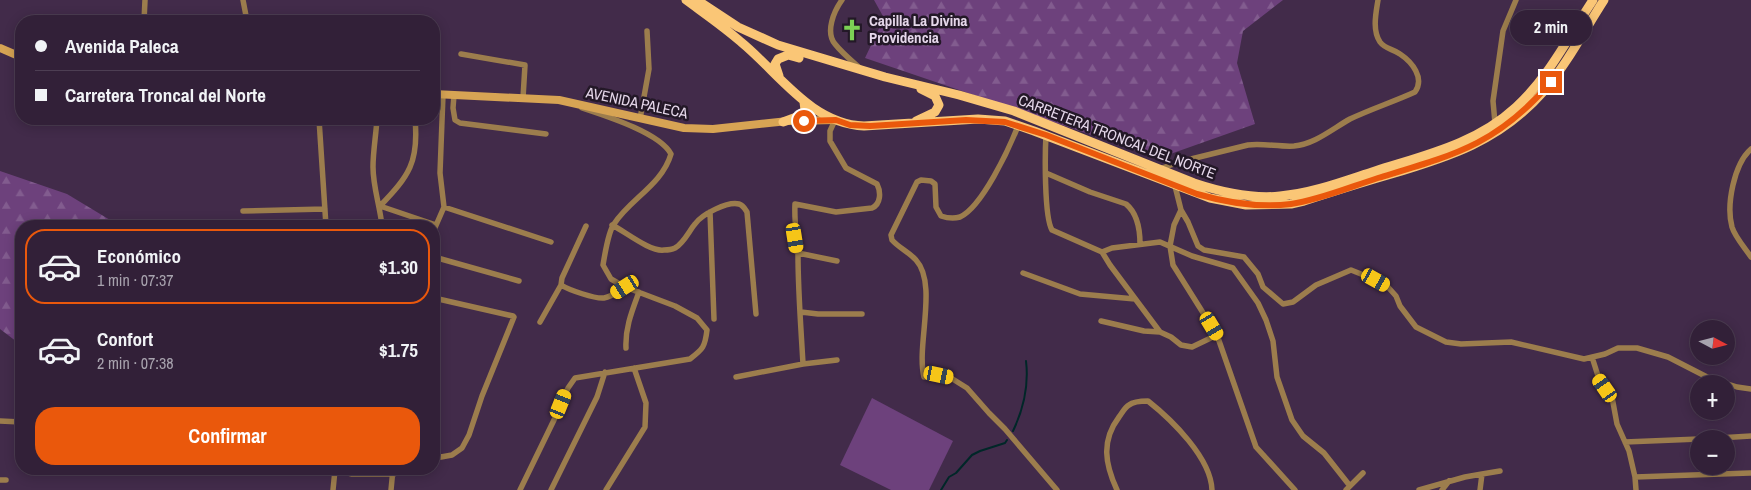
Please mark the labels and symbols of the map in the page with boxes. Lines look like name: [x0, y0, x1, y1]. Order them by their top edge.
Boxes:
callout: 2 min: [1510, 9, 1592, 44]
place label: Capilla La Divina Providencia: [869, 10, 968, 48]
church icon: Capilla La Divina Providencia: [839, 17, 865, 43]
route end: [1540, 71, 1562, 93]
street label: AVENIDA PALECA: [583, 81, 691, 124]
street label: CARRETERA TRONCAL DEL NORTE: [1015, 89, 1219, 184]
route start: [793, 110, 815, 132]
car: [785, 222, 804, 254]
car: [1359, 266, 1392, 294]
car: [608, 273, 641, 301]
car: [1197, 309, 1226, 343]
north arrow: [1690, 320, 1735, 365]
car: [922, 365, 955, 385]
car: [1590, 371, 1619, 405]
car: [548, 387, 573, 421]

